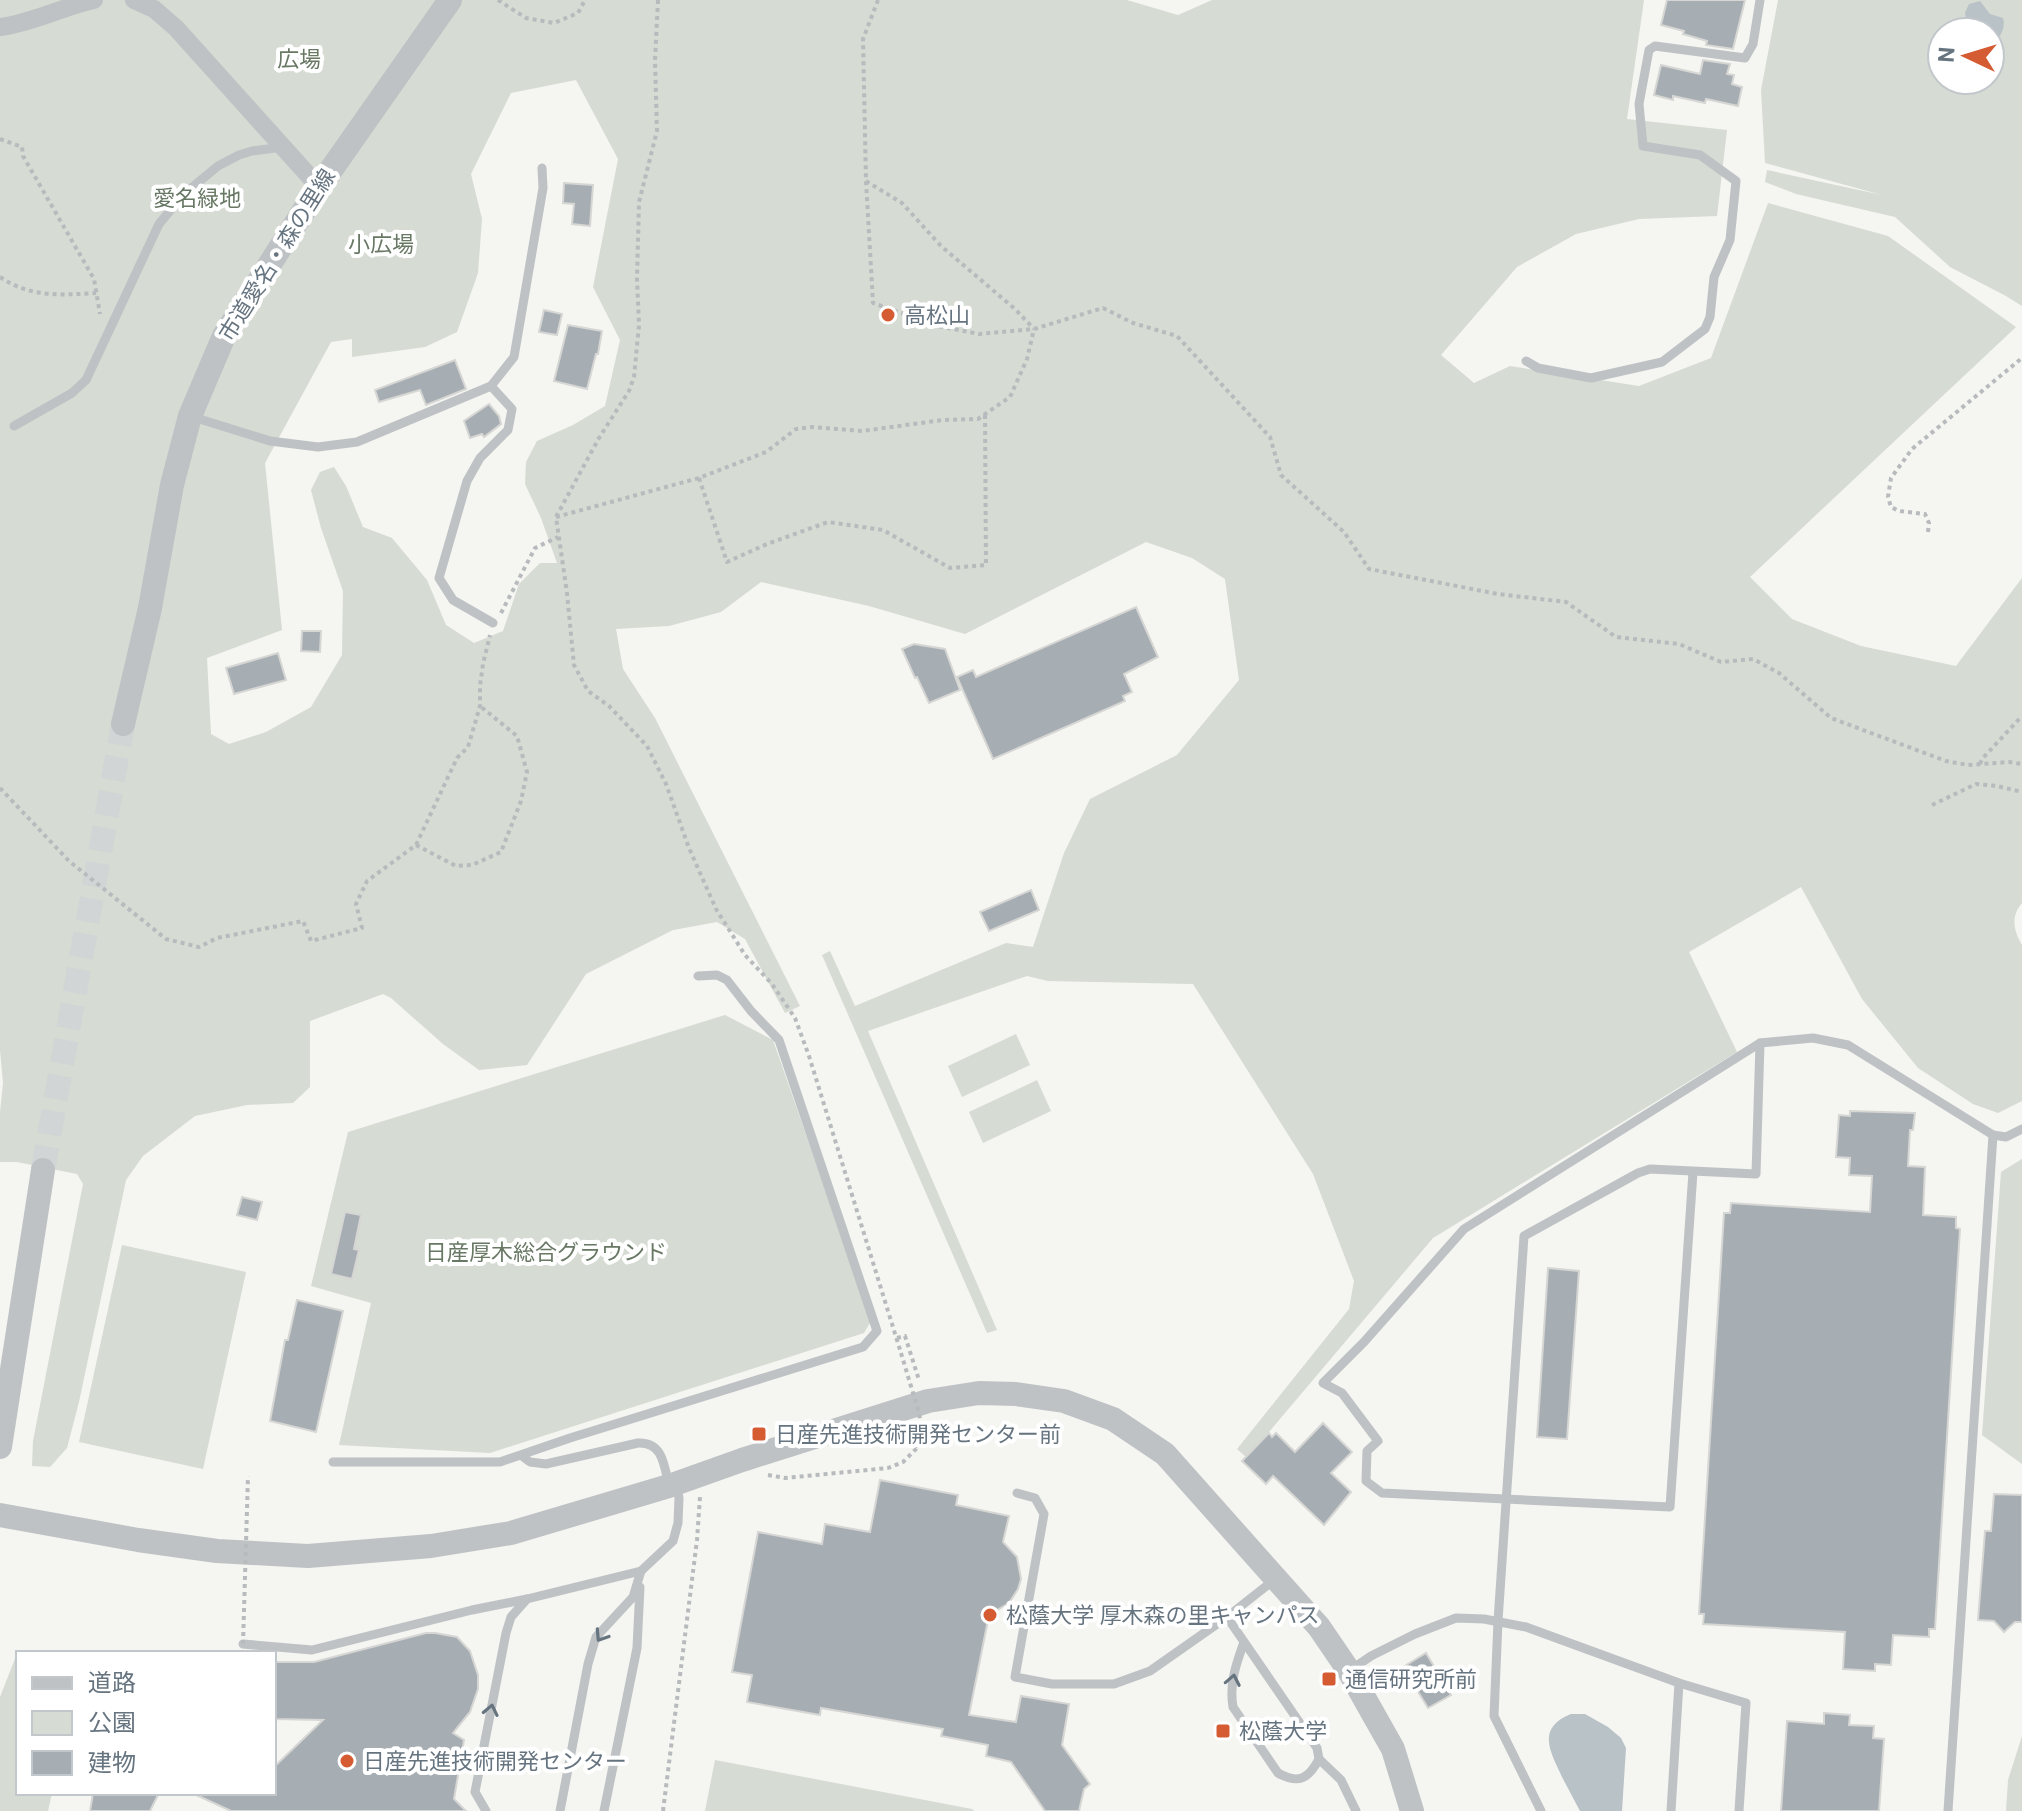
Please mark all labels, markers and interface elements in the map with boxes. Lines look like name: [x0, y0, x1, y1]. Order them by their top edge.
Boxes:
north arrow: [1926, 16, 2006, 96]
text: N: [1934, 46, 1960, 63]
park label: 広場: [277, 47, 321, 72]
street label: 市道愛名・森の里線: [214, 164, 340, 346]
park label: 愛名緑地: [153, 186, 241, 211]
park label: 小広場: [348, 232, 414, 257]
place label: 高松山: [904, 303, 970, 328]
marker: 高松山: [879, 306, 897, 324]
park label: 日産厚木総合グラウンド: [425, 1240, 667, 1265]
place label: 日産先進技術開発センター前: [775, 1422, 1061, 1447]
marker: 日産先進技術開発センター前: [750, 1425, 768, 1443]
place label: 松蔭大学 厚木森の里キャンパス: [1006, 1603, 1319, 1628]
marker: 松蔭大学 厚木森の里キャンパス: [981, 1606, 999, 1624]
one-way arrow: [595, 1627, 610, 1641]
legend: [16, 1651, 276, 1795]
place label: 通信研究所前: [1345, 1667, 1477, 1692]
text: 道路: [88, 1669, 136, 1697]
marker: 通信研究所前: [1320, 1670, 1338, 1688]
one-way arrow: [1224, 1673, 1241, 1687]
one-way arrow: [482, 1703, 499, 1717]
text: 公園: [88, 1709, 136, 1737]
place label: 松蔭大学: [1239, 1719, 1327, 1744]
marker: 松蔭大学: [1214, 1722, 1232, 1740]
text: 建物: [88, 1749, 136, 1777]
place label: 日産先進技術開発センター: [363, 1749, 627, 1774]
marker: 日産先進技術開発センター: [338, 1752, 356, 1770]

